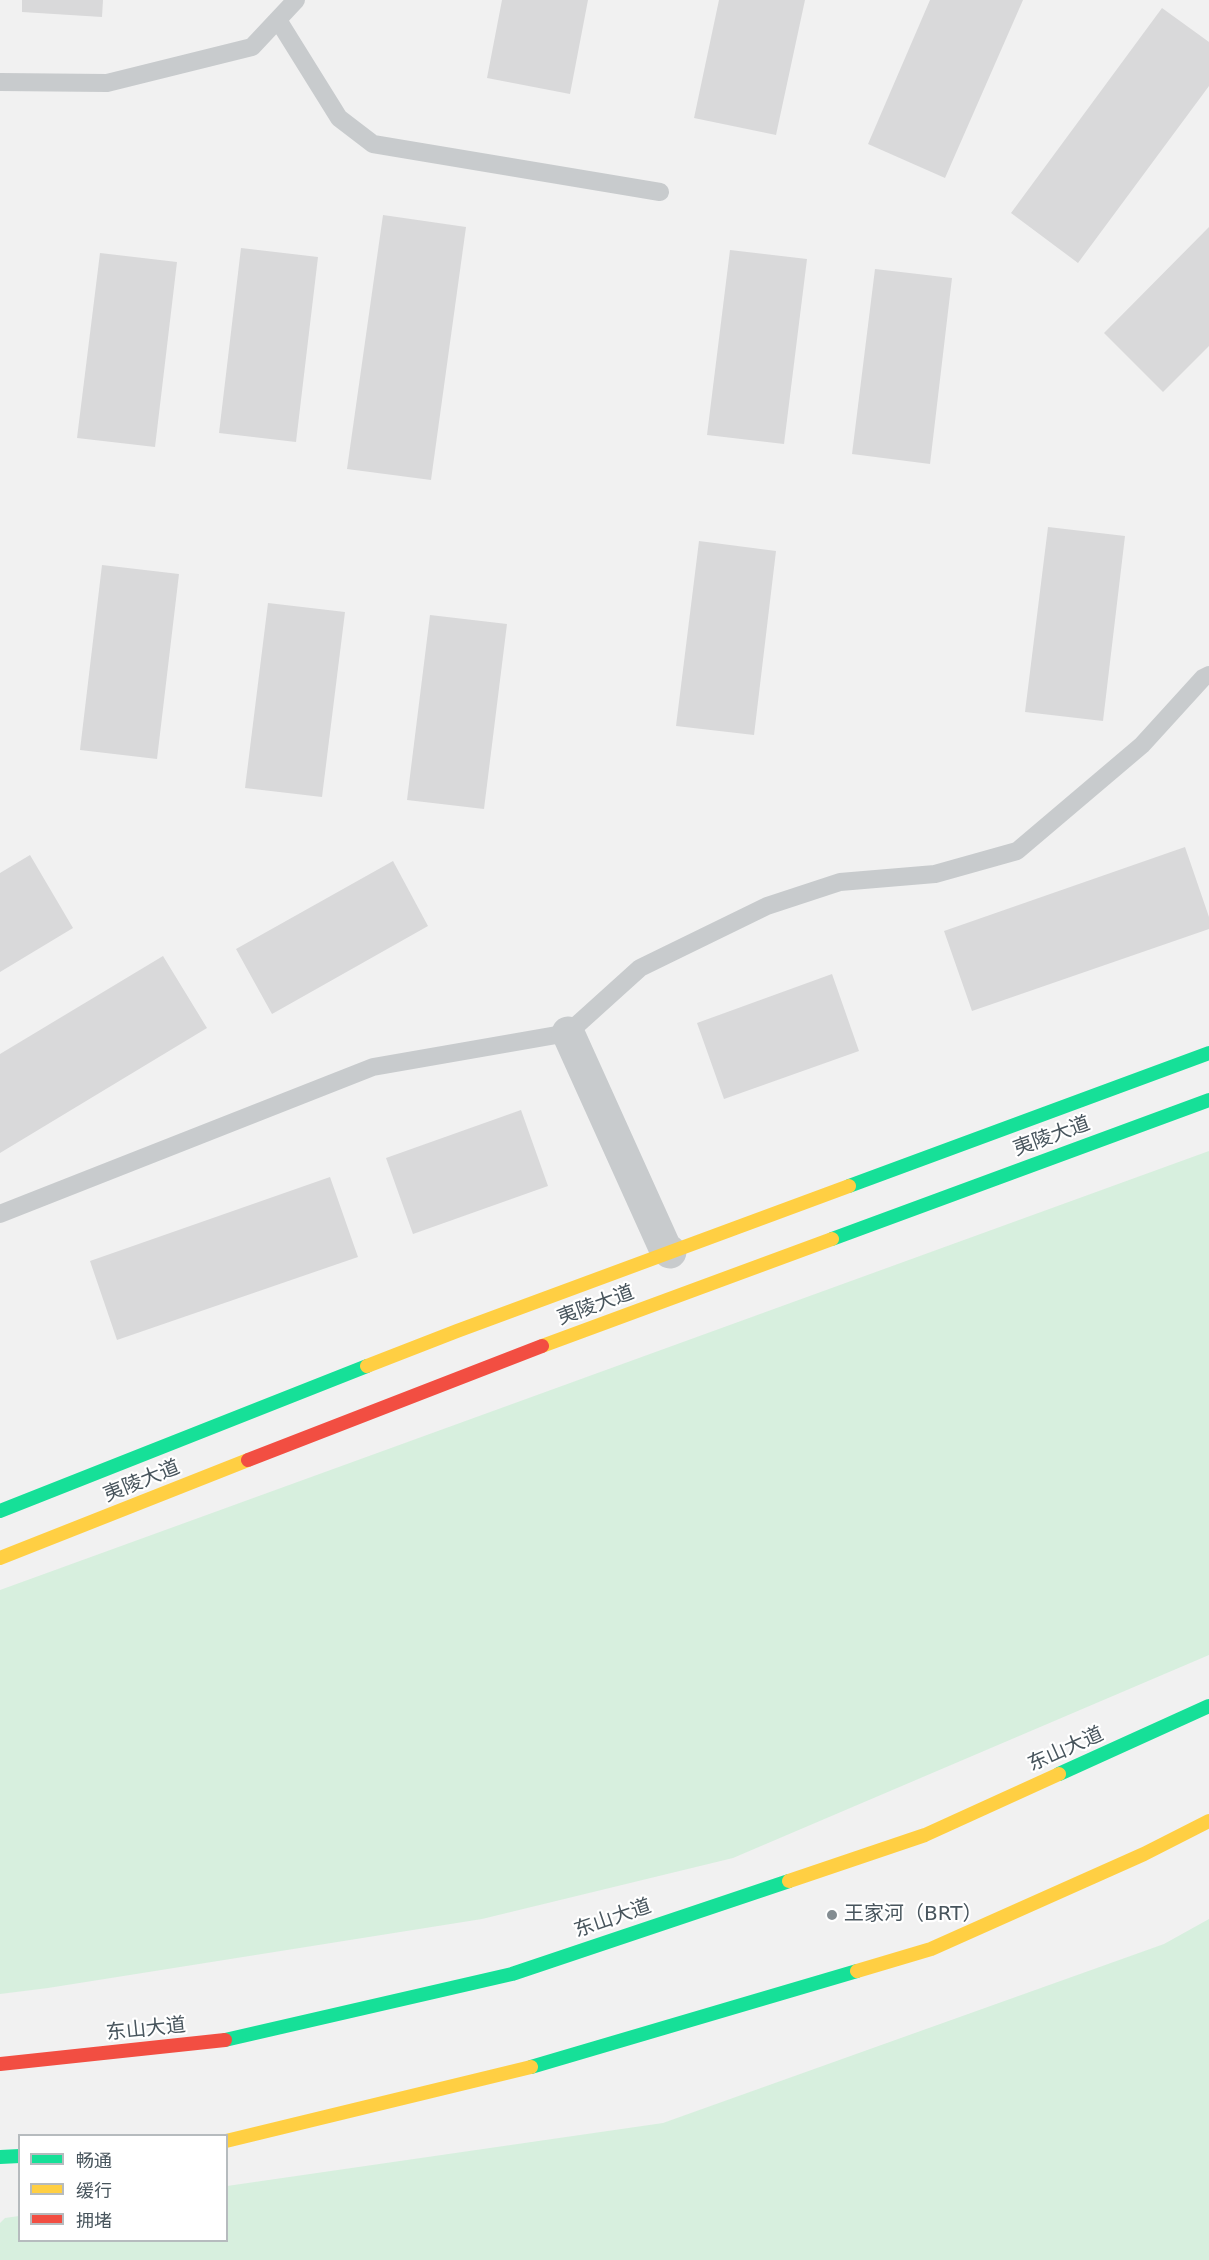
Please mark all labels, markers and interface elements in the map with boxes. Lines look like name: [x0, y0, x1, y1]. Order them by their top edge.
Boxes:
street label: 夷陵大道: [1010, 1112, 1094, 1162]
street label: 夷陵大道: [554, 1281, 638, 1331]
street label: 夷陵大道: [100, 1456, 184, 1508]
street label: 东山大道: [1025, 1723, 1107, 1777]
street label: 东山大道: [571, 1895, 655, 1943]
place label: 王家河（BRT）: [844, 1903, 982, 1927]
marker: 王家河（BRT）: [825, 1908, 839, 1922]
street label: 东山大道: [105, 2014, 187, 2046]
legend: [18, 2134, 228, 2242]
text: 畅通: [76, 2150, 112, 2171]
text: 缓行: [76, 2180, 112, 2201]
text: 拥堵: [76, 2210, 112, 2231]

